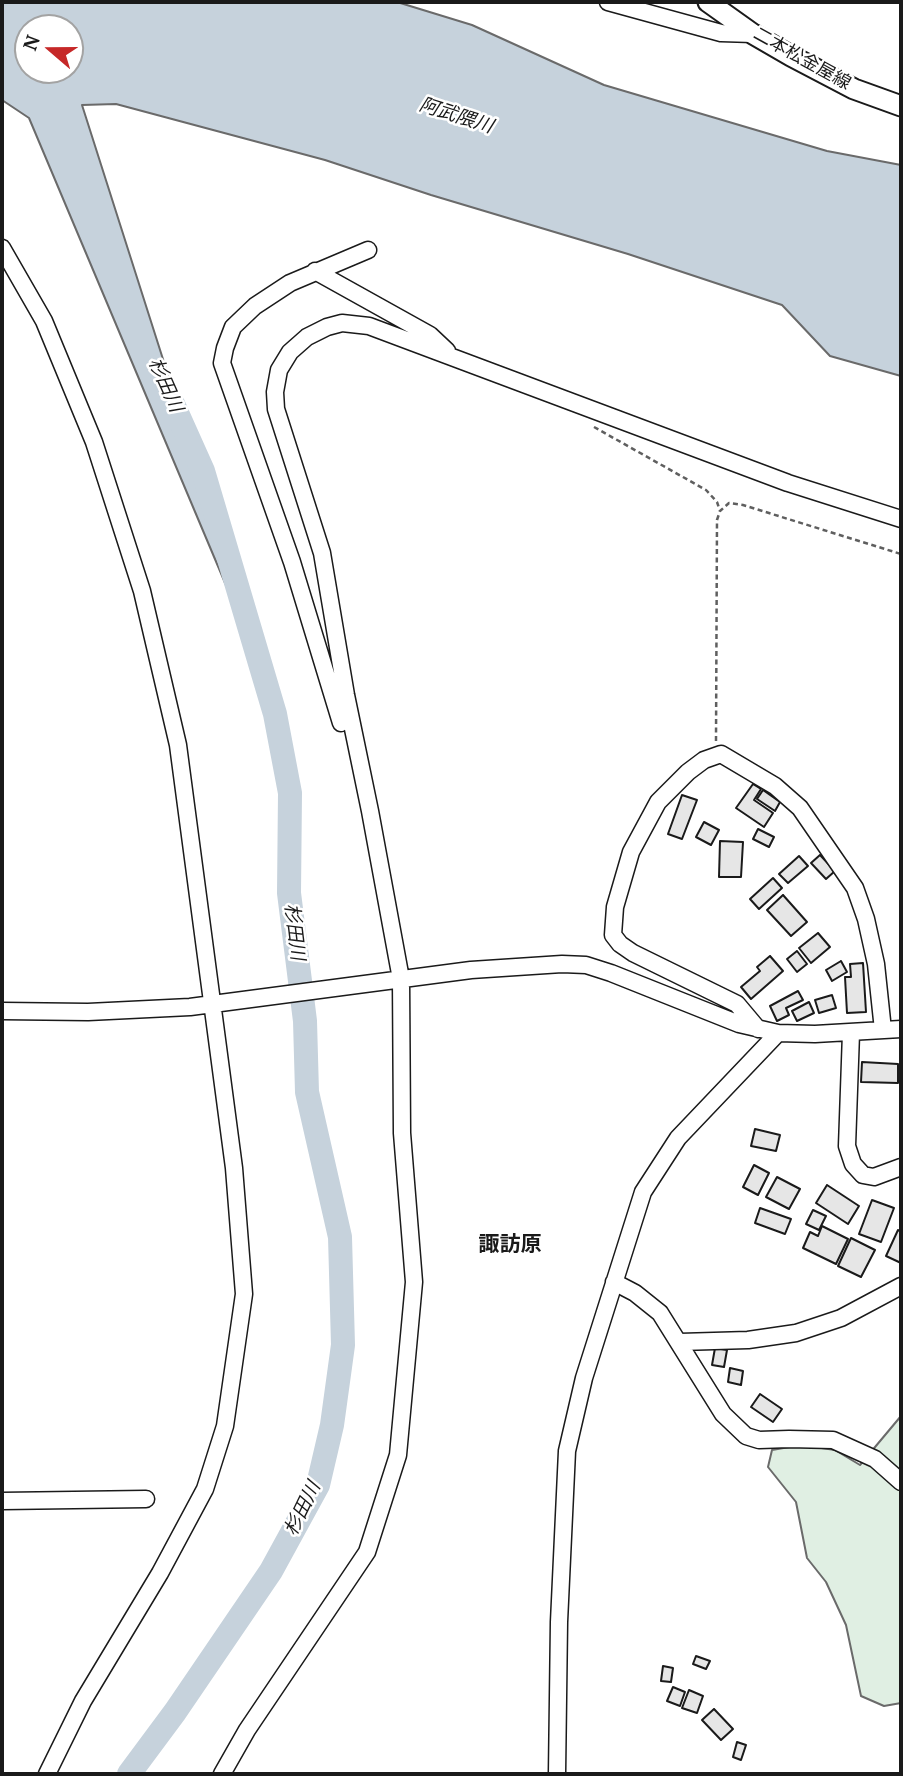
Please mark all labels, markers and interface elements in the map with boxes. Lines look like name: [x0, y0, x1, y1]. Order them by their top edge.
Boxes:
north arrow: [14, 14, 84, 84]
street label: 二本松金屋線: [750, 23, 854, 95]
text: N: [16, 31, 45, 53]
water label: 阿武隈川: [416, 93, 496, 139]
water label: 杉田川: [143, 354, 187, 416]
water label: 杉田川: [279, 902, 309, 962]
district label: 諏訪原: [479, 1232, 541, 1258]
water label: 杉田川: [280, 1478, 326, 1540]

